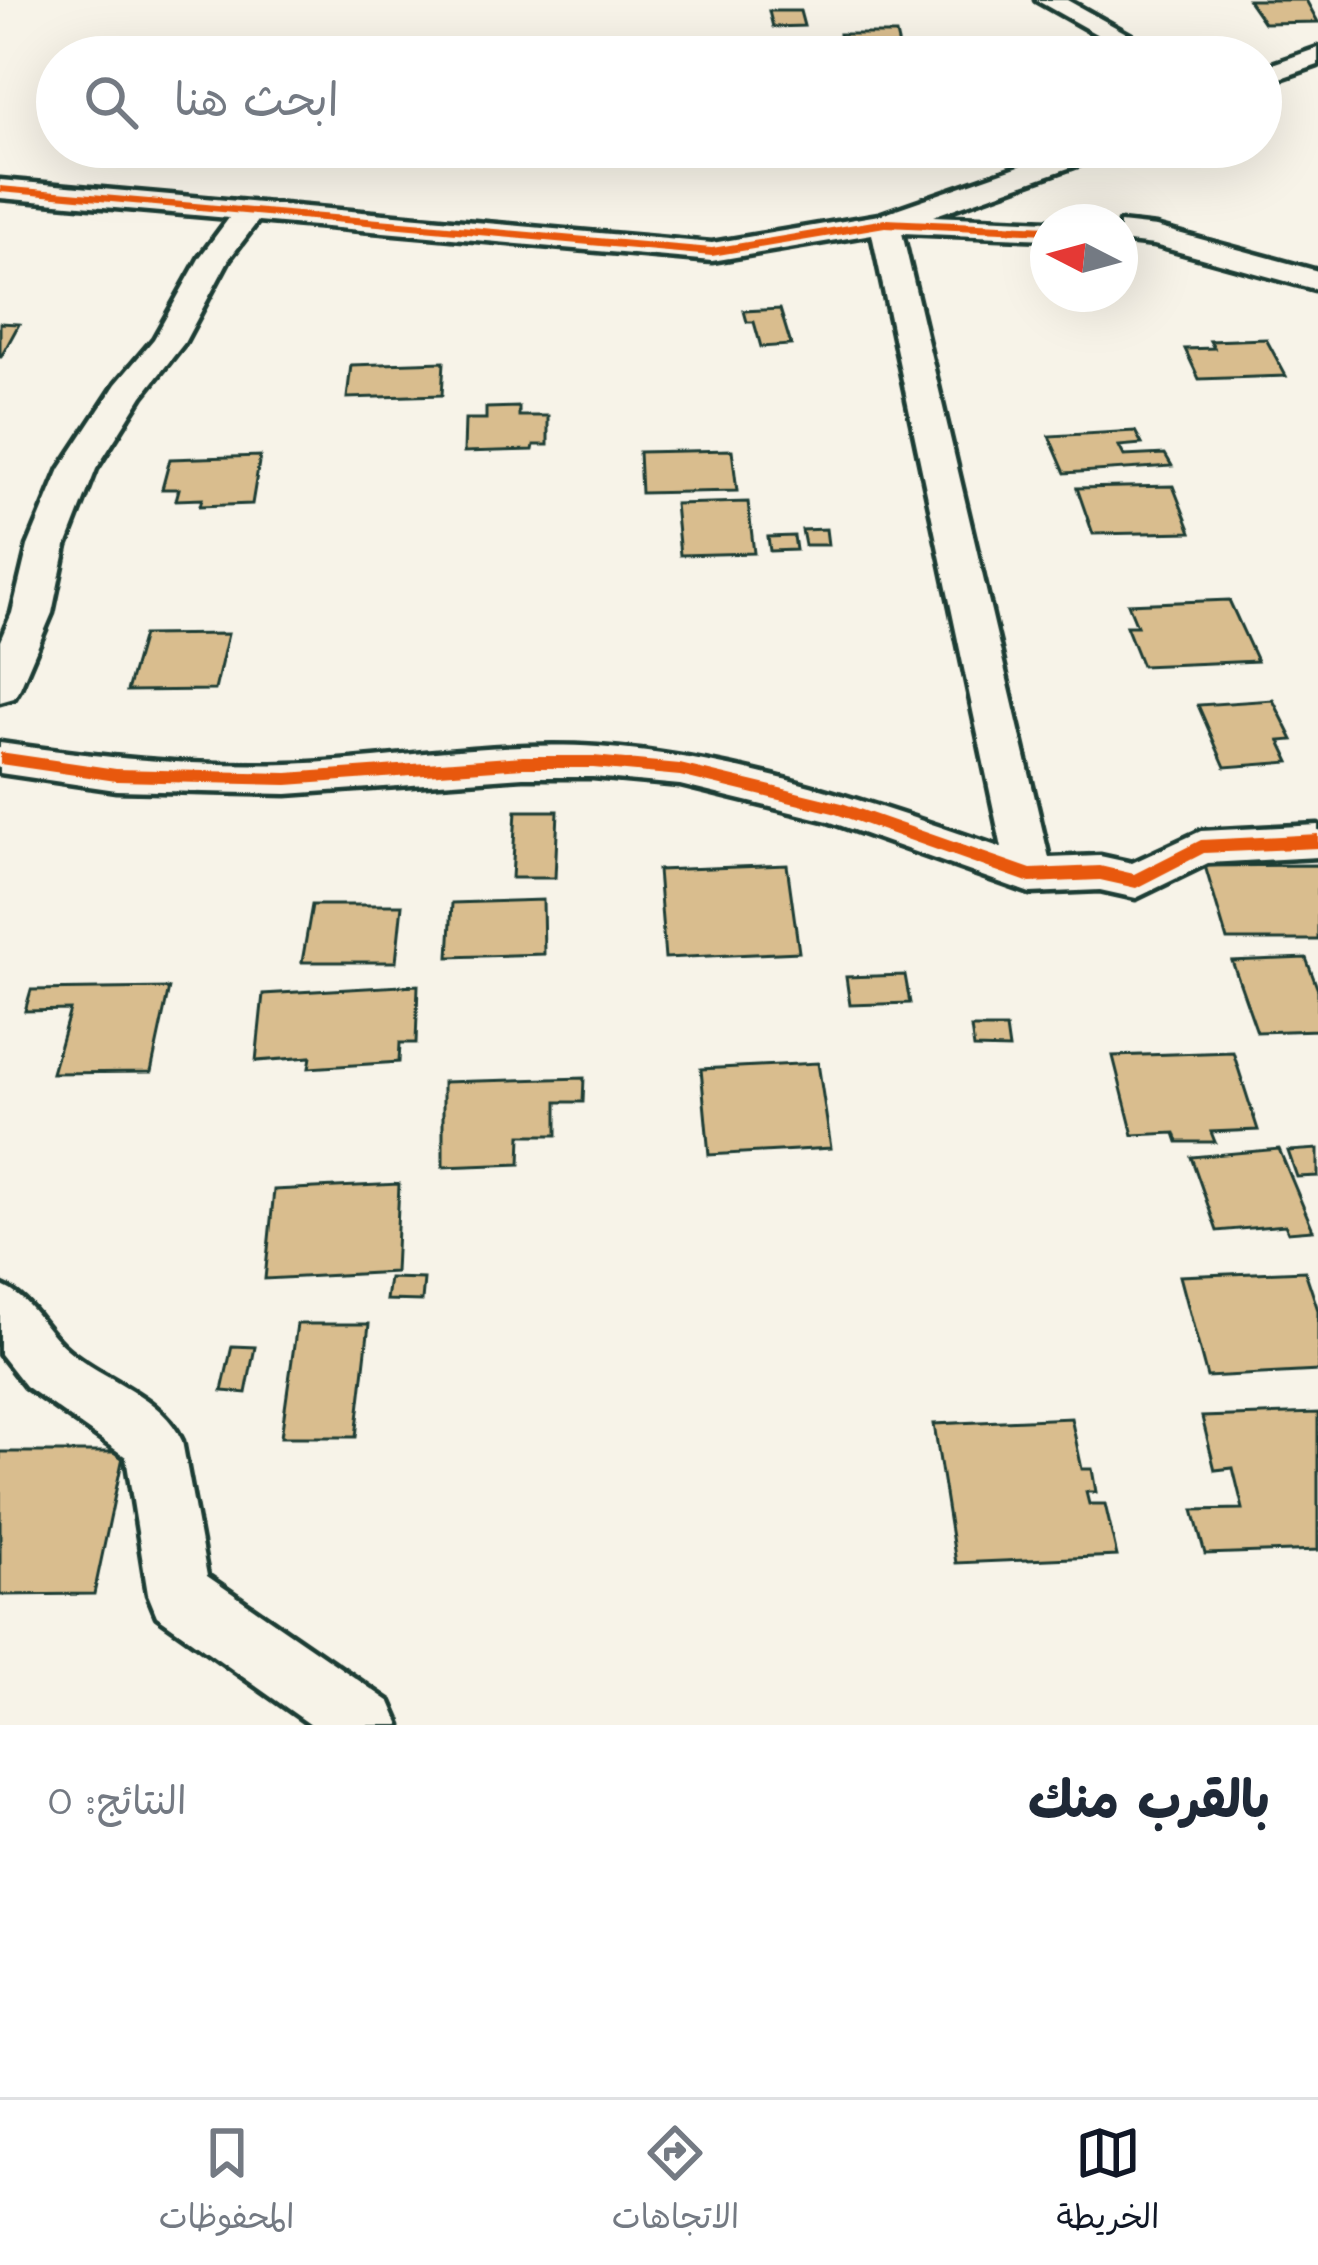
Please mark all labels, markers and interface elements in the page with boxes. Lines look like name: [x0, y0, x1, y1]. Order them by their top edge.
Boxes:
search box: [36, 36, 1282, 168]
text: ابحث هنا: [174, 68, 339, 126]
icon: search: [78, 69, 144, 135]
north arrow: [1030, 204, 1138, 312]
text: بالقرب منك: [1028, 1763, 1270, 1830]
text: النتائج: 0: [48, 1773, 187, 1824]
tab: المحفوظات: [159, 2120, 295, 2246]
tab: الاتجاهات: [612, 2120, 739, 2246]
tab: الخريطة: [1056, 2120, 1159, 2246]

